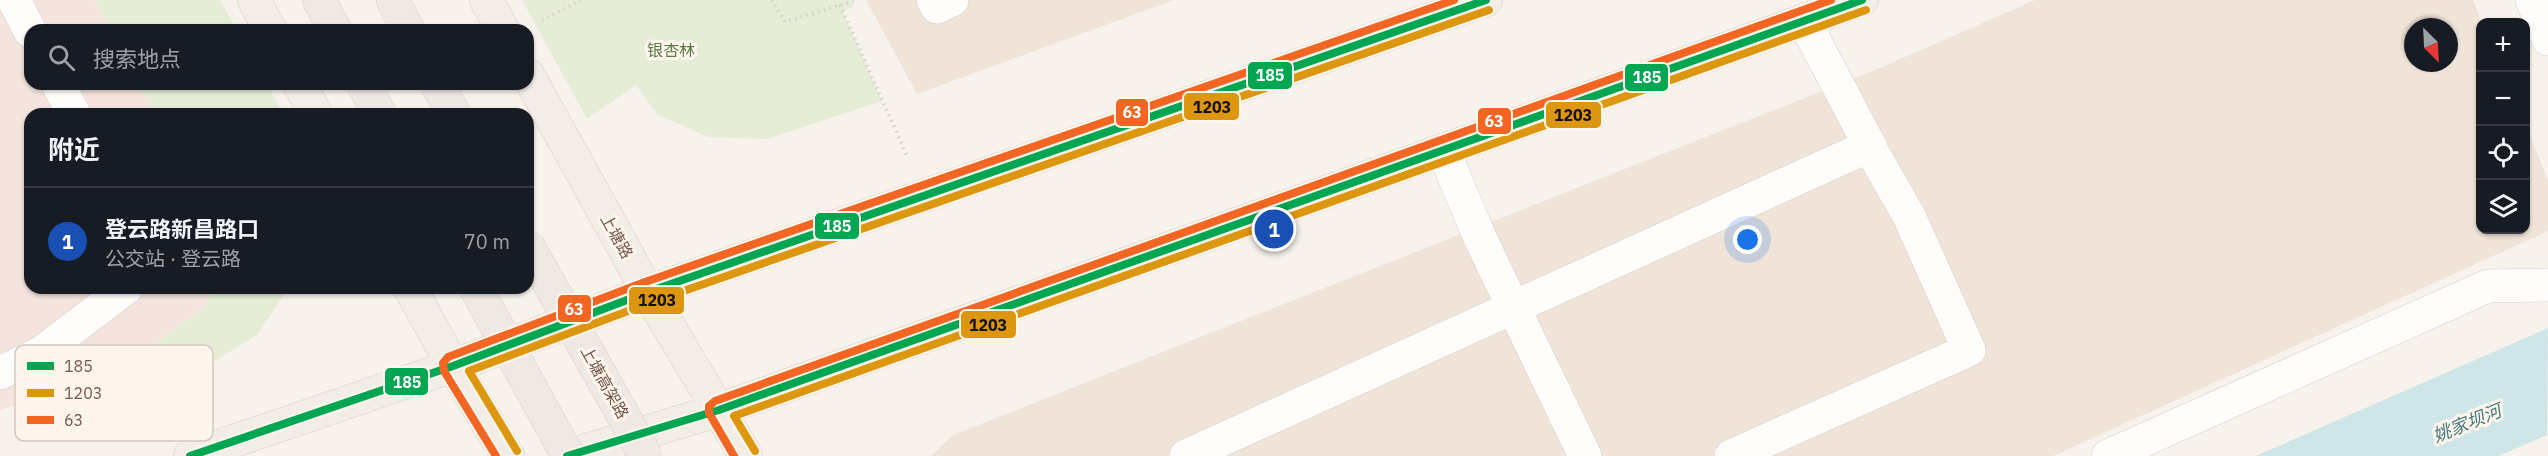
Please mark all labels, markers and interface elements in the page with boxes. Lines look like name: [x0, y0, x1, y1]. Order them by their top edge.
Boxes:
north arrow: [2404, 18, 2458, 72]
map controls: [2476, 18, 2530, 234]
button: +: [2476, 18, 2530, 72]
search box: [24, 24, 534, 90]
park label: 银杏林: [647, 40, 695, 60]
icon: search: [45, 41, 78, 74]
text: 搜索地点: [93, 44, 181, 73]
line badge: 185: [1247, 61, 1293, 90]
line badge: 185: [1624, 63, 1669, 92]
text: 185: [1256, 65, 1285, 85]
text: 185: [1633, 67, 1662, 87]
button: −: [2476, 72, 2530, 126]
line badge: 1203: [1183, 92, 1240, 121]
text: 1203: [1193, 97, 1231, 117]
line badge: 63: [1115, 98, 1149, 127]
line badge: 1203: [1545, 101, 1602, 129]
text: 63: [1122, 102, 1142, 122]
text: 1203: [1554, 105, 1592, 125]
line badge: 63: [1477, 107, 1512, 135]
text: 63: [1484, 111, 1504, 131]
button: locate: [2476, 126, 2530, 180]
text: 附近: [48, 132, 100, 166]
button: layers: [2476, 180, 2530, 234]
pin: 1: [1254, 206, 1294, 252]
street label: 上塘路: [597, 210, 637, 262]
line badge: 185: [814, 212, 860, 240]
text: 登云路新昌路口: [105, 214, 259, 243]
text: 185: [823, 216, 852, 236]
your location: [1733, 225, 1762, 254]
text: 1: [62, 228, 74, 255]
text: 70 m: [464, 228, 510, 255]
text: 公交站 · 登云路: [105, 245, 241, 272]
line badge: 1203: [628, 286, 685, 315]
text: 1203: [638, 290, 676, 310]
line badge: 63: [557, 294, 592, 323]
text: 63: [564, 299, 584, 319]
line badge: 1203: [960, 310, 1017, 339]
text: 1203: [969, 315, 1007, 335]
street label: 上塘高架路: [577, 342, 633, 422]
legend: [15, 345, 213, 441]
text: 185: [64, 356, 93, 376]
line badge: 185: [384, 367, 429, 396]
text: 185: [393, 372, 422, 392]
text: 1203: [64, 383, 102, 403]
water label: 姚家坝河: [2429, 398, 2507, 447]
text: 63: [64, 410, 83, 430]

